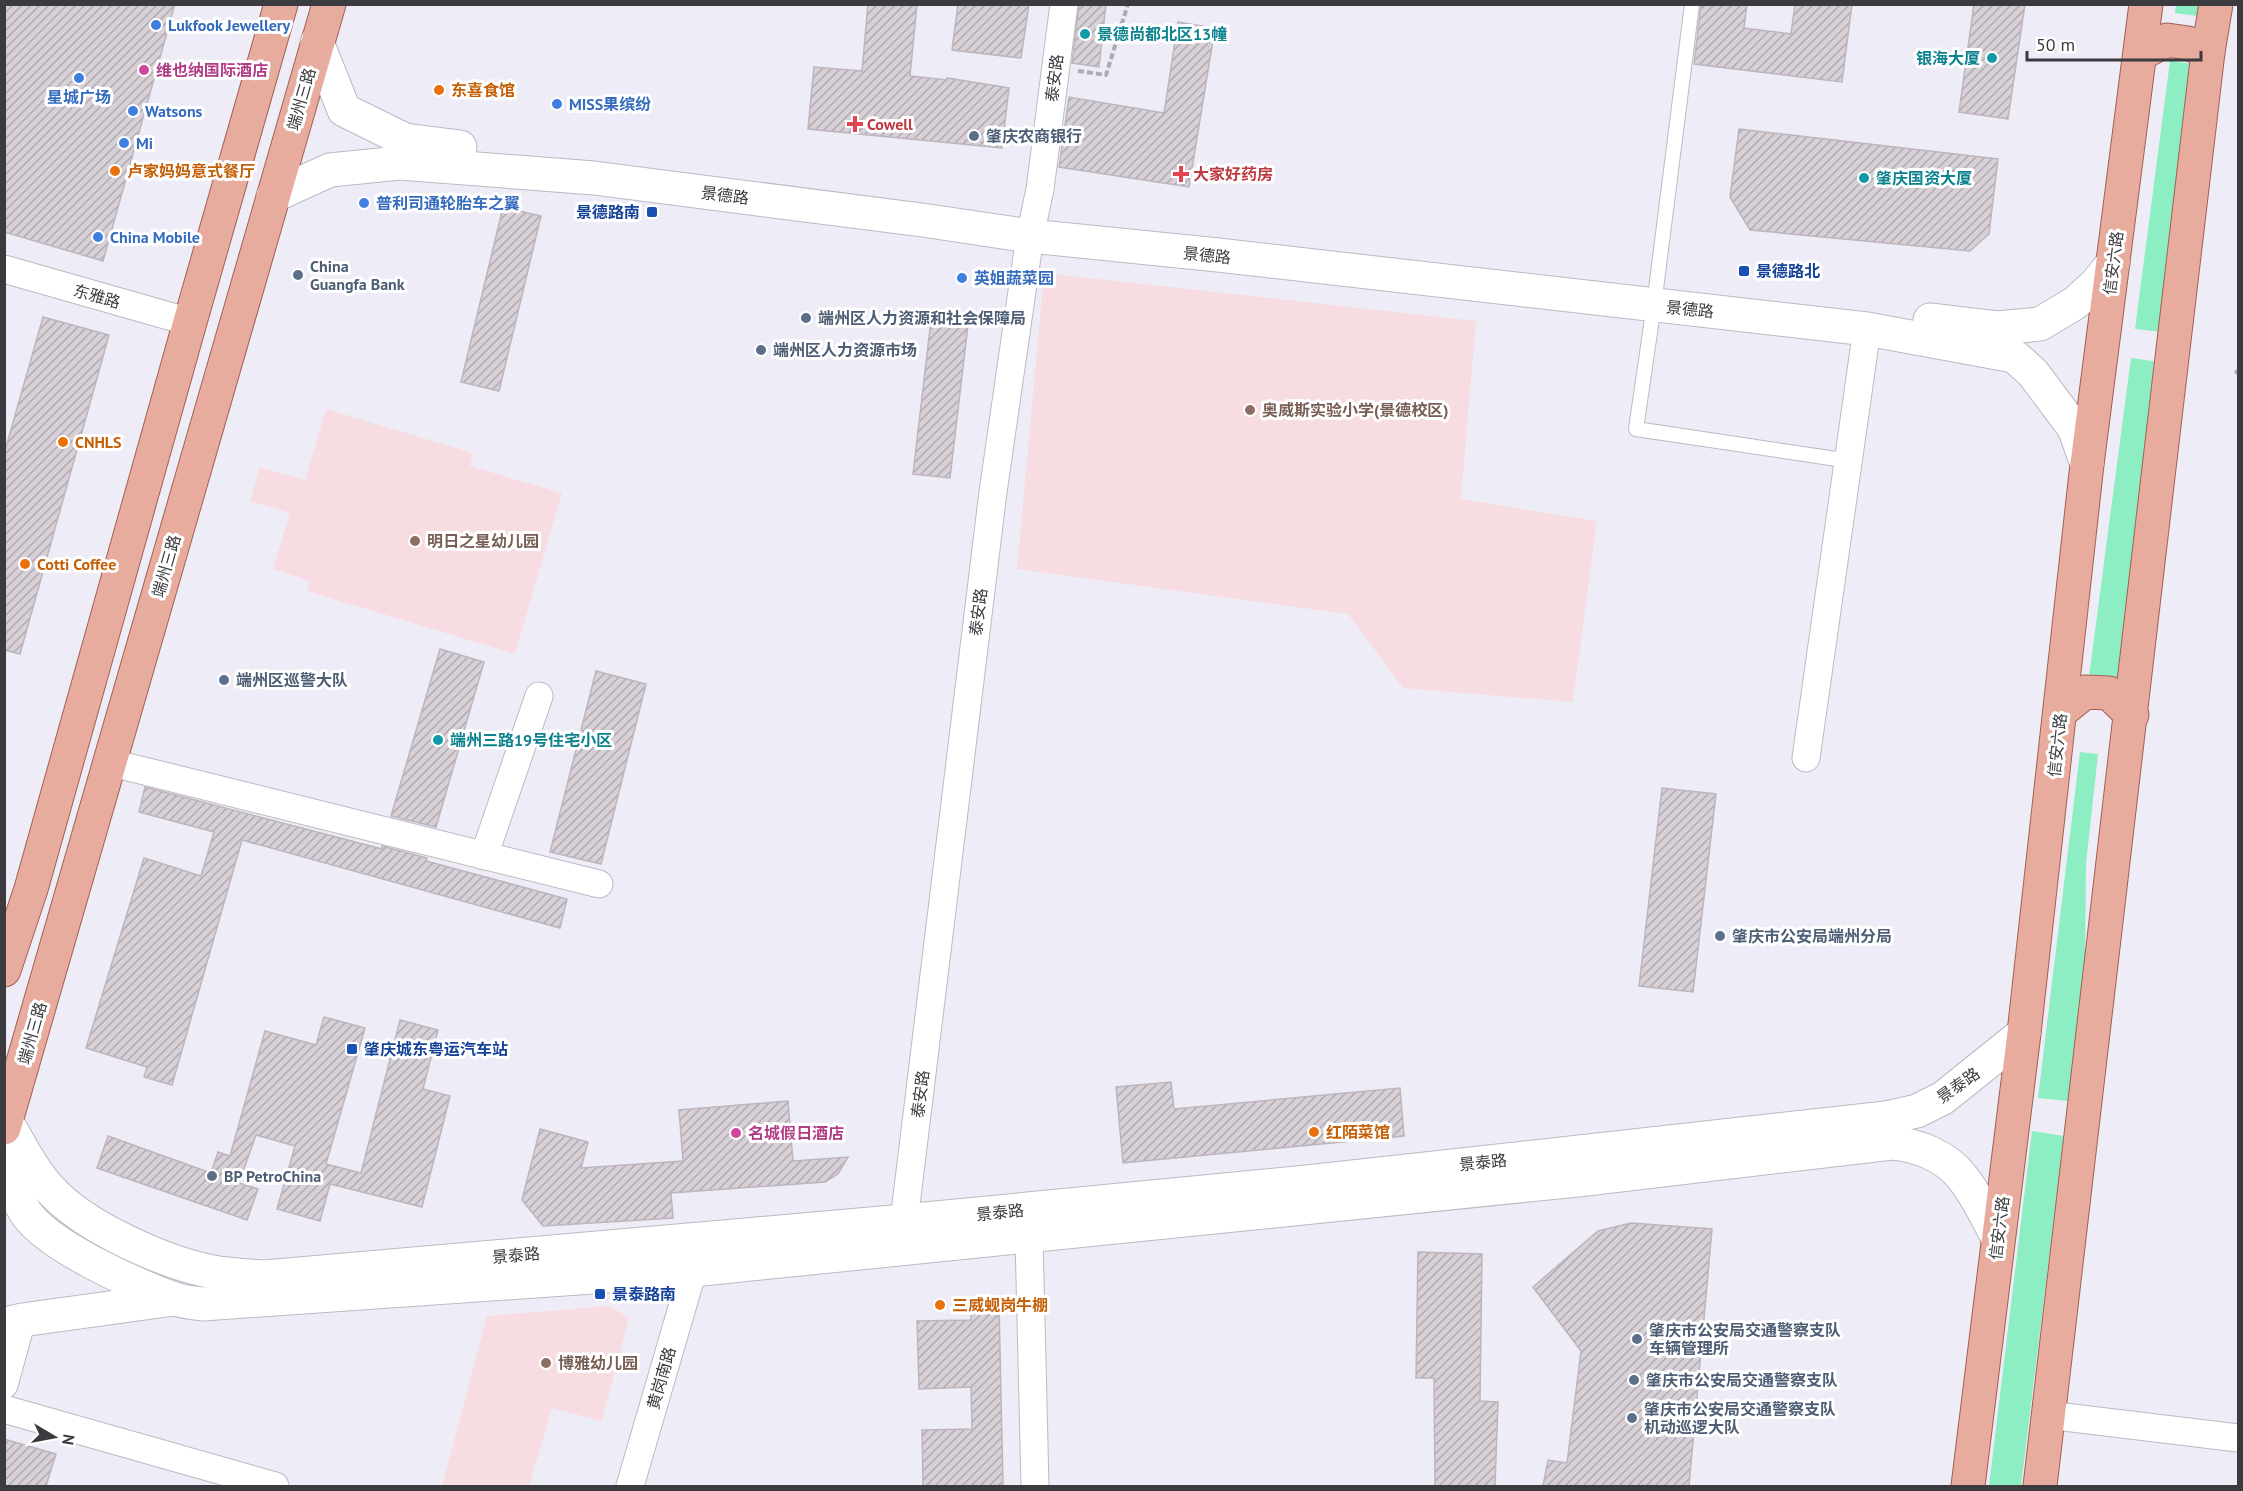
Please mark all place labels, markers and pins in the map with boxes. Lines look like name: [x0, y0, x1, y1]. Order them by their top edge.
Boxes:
place label: Lukfook Jewellery: [168, 15, 290, 35]
marker: Lukfook Jewellery: [149, 18, 163, 32]
place label: 景德尚都北区13幢: [1097, 24, 1227, 44]
marker: 景德尚都北区13幢: [1078, 27, 1092, 41]
place label: 银海大厦: [1916, 48, 1980, 68]
marker: 银海大厦: [1985, 51, 1999, 65]
place label: 维也纳国际酒店: [156, 60, 268, 80]
marker: 维也纳国际酒店: [137, 63, 151, 77]
marker: 星城广场: [72, 71, 86, 85]
place label: 东喜食馆: [451, 80, 515, 100]
marker: 东喜食馆: [432, 83, 446, 97]
place label: 星城广场: [47, 87, 111, 107]
place label: MISS果缤纷: [569, 94, 651, 114]
marker: MISS果缤纷: [550, 97, 564, 111]
place label: Watsons: [145, 101, 203, 121]
marker: Watsons: [126, 104, 140, 118]
place label: Cowell: [867, 114, 913, 134]
marker: Cowell: [848, 117, 862, 131]
place label: 肇庆农商银行: [986, 126, 1082, 146]
marker: 肇庆农商银行: [967, 129, 981, 143]
place label: Mi: [136, 133, 153, 153]
marker: Mi: [117, 136, 131, 150]
place label: 卢家妈妈意式餐厅: [127, 161, 255, 181]
marker: 卢家妈妈意式餐厅: [108, 164, 122, 178]
place label: 大家好药房: [1193, 164, 1273, 184]
marker: 大家好药房: [1174, 167, 1188, 181]
place label: 肇庆国资大厦: [1876, 168, 1972, 188]
marker: 肇庆国资大厦: [1857, 171, 1871, 185]
place label: 普利司通轮胎车之翼: [376, 193, 520, 213]
marker: 普利司通轮胎车之翼: [357, 196, 371, 210]
place label: 景德路南: [576, 202, 640, 222]
marker: 景德路南: [645, 205, 659, 219]
place label: China Mobile: [110, 227, 200, 247]
marker: China Mobile: [91, 230, 105, 244]
place label: China Guangfa Bank: [310, 256, 405, 294]
place label: 景德路北: [1756, 261, 1820, 281]
marker: 景德路北: [1737, 264, 1751, 278]
marker: China Guangfa Bank: [291, 268, 305, 282]
place label: 英姐蔬菜园: [974, 268, 1054, 288]
marker: 英姐蔬菜园: [955, 271, 969, 285]
place label: 端州区人力资源和社会保障局: [818, 308, 1026, 328]
marker: 端州区人力资源和社会保障局: [799, 311, 813, 325]
place label: 端州区人力资源市场: [773, 340, 917, 360]
marker: 端州区人力资源市场: [754, 343, 768, 357]
place label: 奥威斯实验小学(景德校区): [1262, 400, 1448, 420]
marker: 奥威斯实验小学(景德校区): [1243, 403, 1257, 417]
place label: CNHLS: [75, 432, 122, 452]
marker: CNHLS: [56, 435, 70, 449]
place label: 明日之星幼儿园: [427, 531, 539, 551]
marker: 明日之星幼儿园: [408, 534, 422, 548]
place label: Cotti Coffee: [37, 554, 116, 574]
marker: Cotti Coffee: [18, 557, 32, 571]
place label: 端州区巡警大队: [236, 670, 348, 690]
marker: 端州区巡警大队: [217, 673, 231, 687]
place label: 端州三路19号住宅小区: [450, 730, 612, 750]
marker: 端州三路19号住宅小区: [431, 733, 445, 747]
place label: 肇庆市公安局端州分局: [1732, 926, 1892, 946]
marker: 肇庆市公安局端州分局: [1713, 929, 1727, 943]
place label: 肇庆城东粤运汽车站: [364, 1039, 508, 1059]
marker: 肇庆城东粤运汽车站: [345, 1042, 359, 1056]
place label: 红陌菜馆: [1326, 1122, 1390, 1142]
place label: 名城假日酒店: [748, 1123, 844, 1143]
marker: 红陌菜馆: [1307, 1125, 1321, 1139]
marker: 名城假日酒店: [729, 1126, 743, 1140]
place label: BP PetroChina: [224, 1166, 321, 1186]
marker: BP PetroChina: [205, 1169, 219, 1183]
place label: 景泰路南: [612, 1284, 676, 1304]
marker: 景泰路南: [593, 1287, 607, 1301]
place label: 三威蚬岗牛棚: [952, 1295, 1048, 1315]
marker: 三威蚬岗牛棚: [933, 1298, 947, 1312]
place label: 肇庆市公安局交通警察支队 车辆管理所: [1649, 1320, 1841, 1358]
marker: 肇庆市公安局交通警察支队 车辆管理所: [1630, 1332, 1644, 1346]
place label: 博雅幼儿园: [558, 1353, 638, 1373]
marker: 博雅幼儿园: [539, 1356, 553, 1370]
place label: 肇庆市公安局交通警察支队: [1646, 1370, 1838, 1390]
marker: 肇庆市公安局交通警察支队: [1627, 1373, 1641, 1387]
place label: 肇庆市公安局交通警察支队 机动巡逻大队: [1644, 1399, 1836, 1437]
marker: 肇庆市公安局交通警察支队 机动巡逻大队: [1625, 1411, 1639, 1425]

